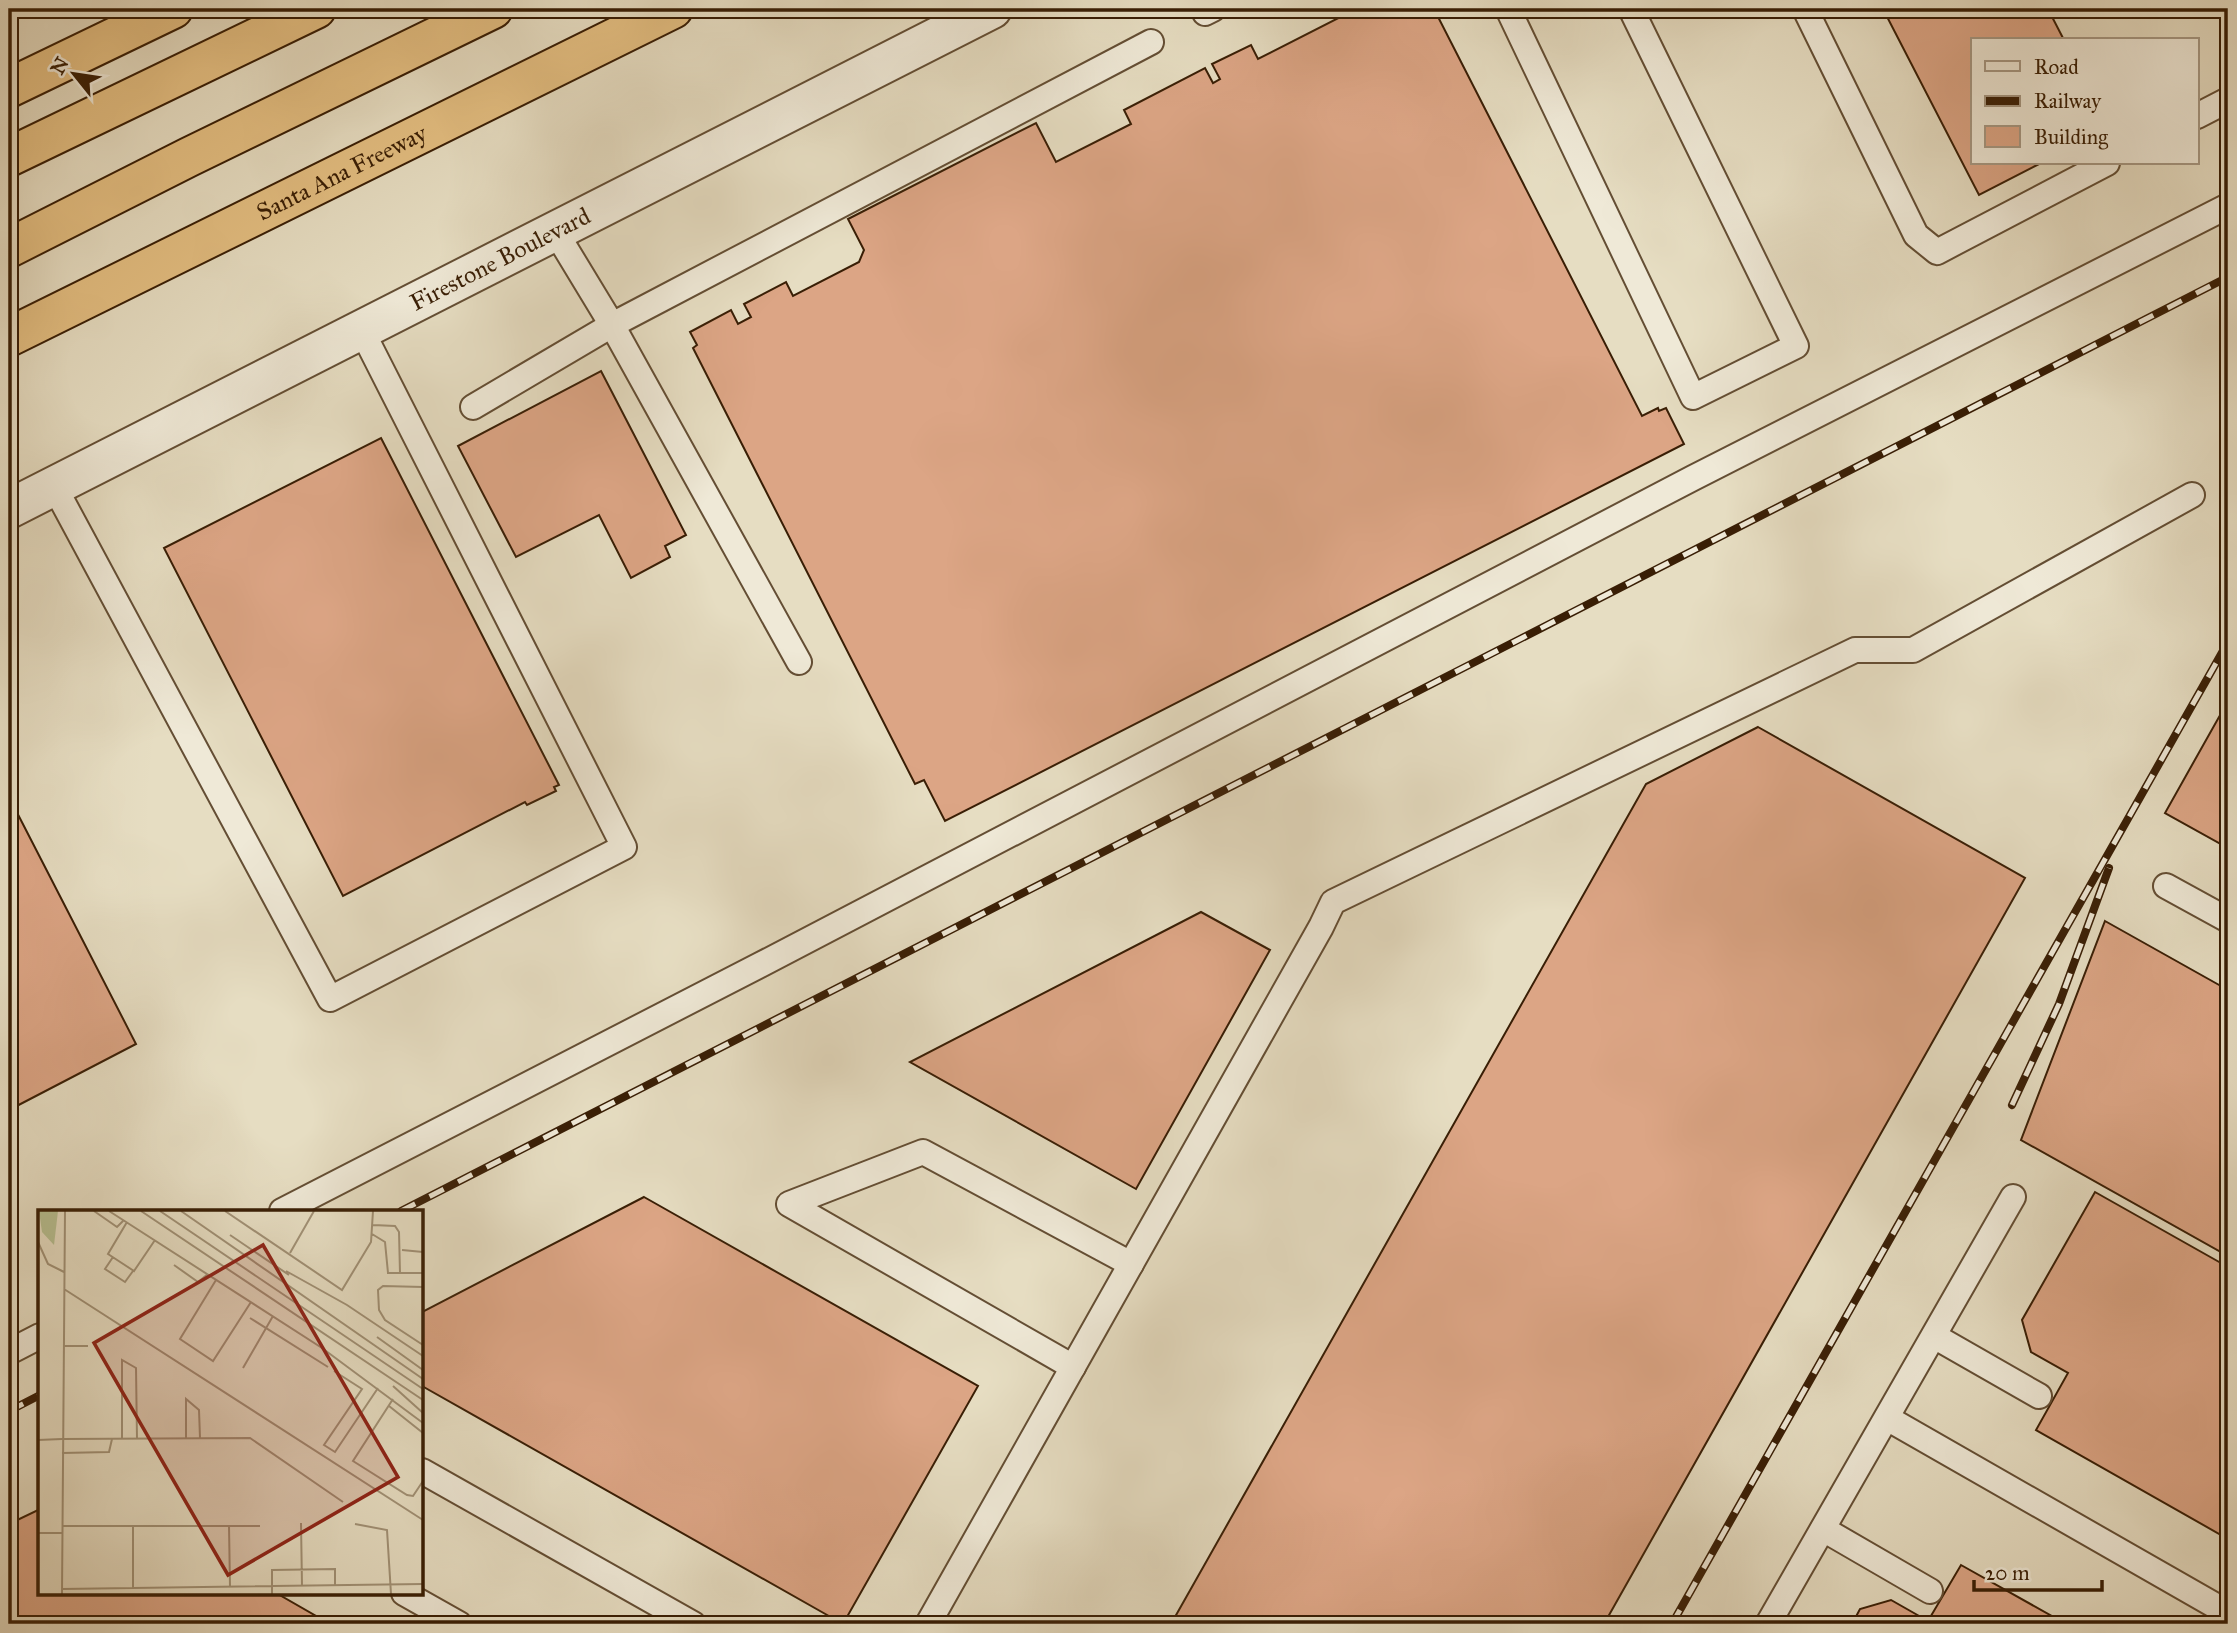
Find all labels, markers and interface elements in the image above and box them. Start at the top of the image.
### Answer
north arrow [38,38,108,108]
legend [1971,38,2198,164]
text: N [46,53,74,78]
text: Road [2034,54,2079,80]
text: Railway [2034,88,2102,114]
street label: Santa Ana Freeway [252,118,432,227]
text: Building [2034,124,2108,150]
street label: Firestone Boulevard [405,201,595,318]
inset map [38,1210,424,1594]
scale bar [1974,1549,2102,1593]
text: 20 m [1985,1560,2030,1586]

